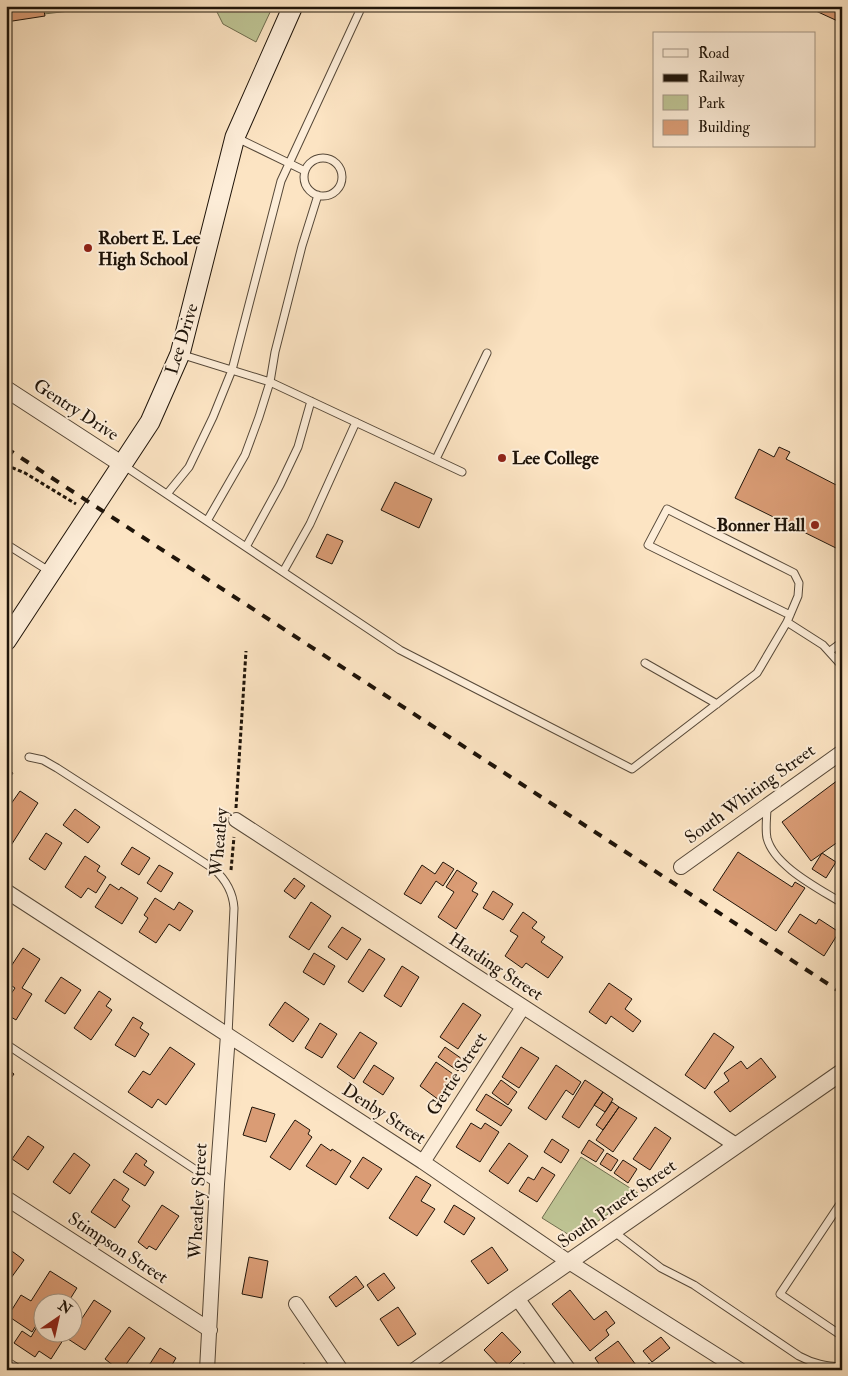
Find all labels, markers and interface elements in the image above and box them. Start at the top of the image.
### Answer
legend [653,32,816,148]
text: Road [698,44,730,63]
text: Railway [698,68,745,87]
text: Park [698,94,725,113]
text: Building [698,118,750,137]
place label: Robert E. Lee High School [98,227,201,271]
marker: Robert E. Lee High School [82,242,94,254]
street label: Lee Drive [160,300,204,377]
street label: Gentry Drive [29,374,123,446]
place label: Lee College [512,447,599,470]
marker: Lee College [496,452,508,464]
place label: Bonner Hall [717,514,805,537]
marker: Bonner Hall [809,519,821,531]
street label: South Whiting Street [680,739,820,849]
street label: Wheatley [204,806,234,878]
street label: Harding Street [445,928,548,1006]
street label: Gertie Street [422,1028,492,1120]
street label: Denby Street [338,1078,430,1150]
street label: Wheatley Street [183,1142,213,1260]
street label: South Pruett Street [553,1154,681,1254]
street label: Stimpson Street [64,1207,173,1289]
north arrow [32,1294,82,1344]
text: N [54,1297,75,1318]

